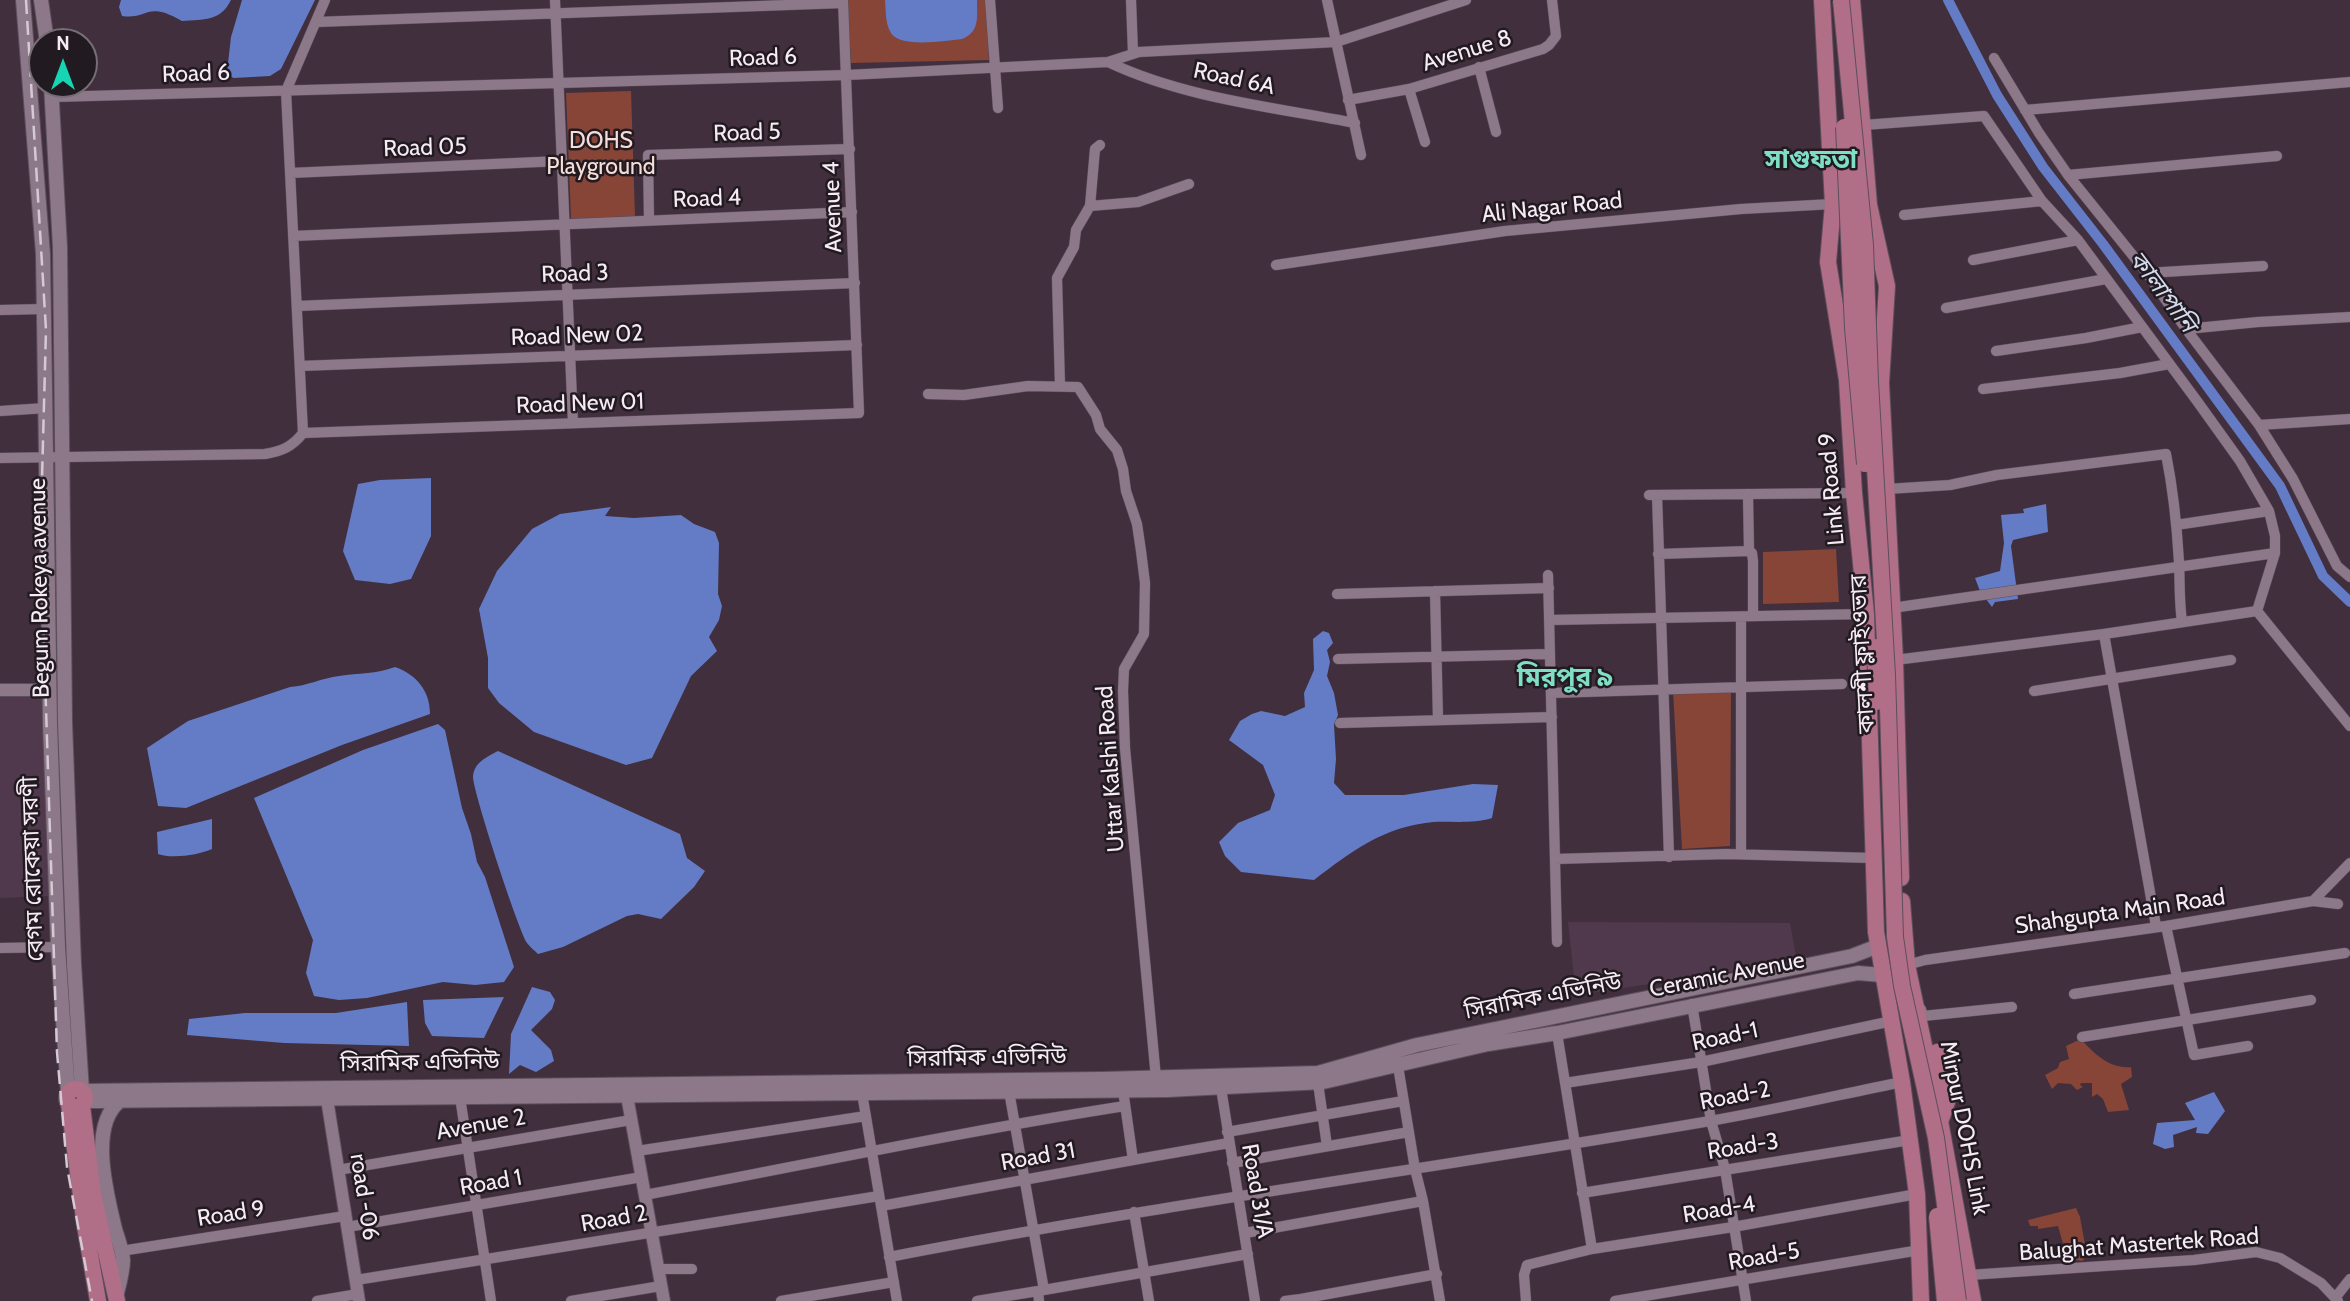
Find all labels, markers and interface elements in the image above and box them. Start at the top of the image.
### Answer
street label: Avenue 8 [1419,24,1515,78]
north arrow [28,28,98,98]
text: N [56,32,70,55]
street label: Road 6 [728,43,798,73]
street label: Road 6A [1191,57,1277,101]
street label: Road 6 [161,59,231,89]
street label: Road 5 [713,118,781,148]
park label: DOHS Playground [546,127,656,181]
street label: Road 05 [383,133,467,163]
district label: সাগুফতা [1765,144,1857,176]
street label: Avenue 4 [818,161,848,253]
street label: Road 4 [672,184,742,214]
street label: Ali Nagar Road [1480,187,1624,229]
water label: কালাপানি [2122,246,2202,338]
street label: Road 3 [541,259,609,289]
street label: Road New 02 [510,320,644,352]
street label: Road New 01 [516,388,644,420]
street label: Link Road 9 [1813,432,1851,546]
street label: Begum Rokeya avenue [24,478,56,698]
street label: কালশী ফ্লাইওভার [1845,574,1881,734]
district label: মিরপুর ৯ [1517,662,1613,694]
street label: Uttar Kalshi Road [1091,685,1131,853]
street label: বেগম রোকেয়া সরণী [16,776,50,962]
street label: Shahgupta Main Road [2013,884,2227,940]
street label: Ceramic Avenue [1647,946,1807,1004]
street label: সিরামিক এভিনিউ [1462,968,1624,1026]
street label: Road-1 [1689,1017,1761,1057]
street label: Mirpur DOHS Link [1934,1039,1994,1217]
street label: সিরামিক এভিনিউ [907,1043,1067,1073]
street label: সিরামিক এভিনিউ [340,1048,500,1078]
street label: Road-2 [1697,1076,1773,1116]
street label: Avenue 2 [434,1104,528,1146]
street label: Road-3 [1705,1128,1781,1166]
street label: Road 31 [999,1137,1077,1177]
street label: Road 31/A [1235,1142,1279,1240]
street label: road -06 [344,1152,384,1242]
street label: Road 1 [458,1164,524,1202]
street label: Road-4 [1681,1191,1757,1229]
street label: Road 9 [195,1195,267,1233]
street label: Road 2 [579,1200,649,1238]
street label: Balughat Mastertek Road [2018,1223,2260,1267]
street label: Road-5 [1726,1237,1802,1277]

